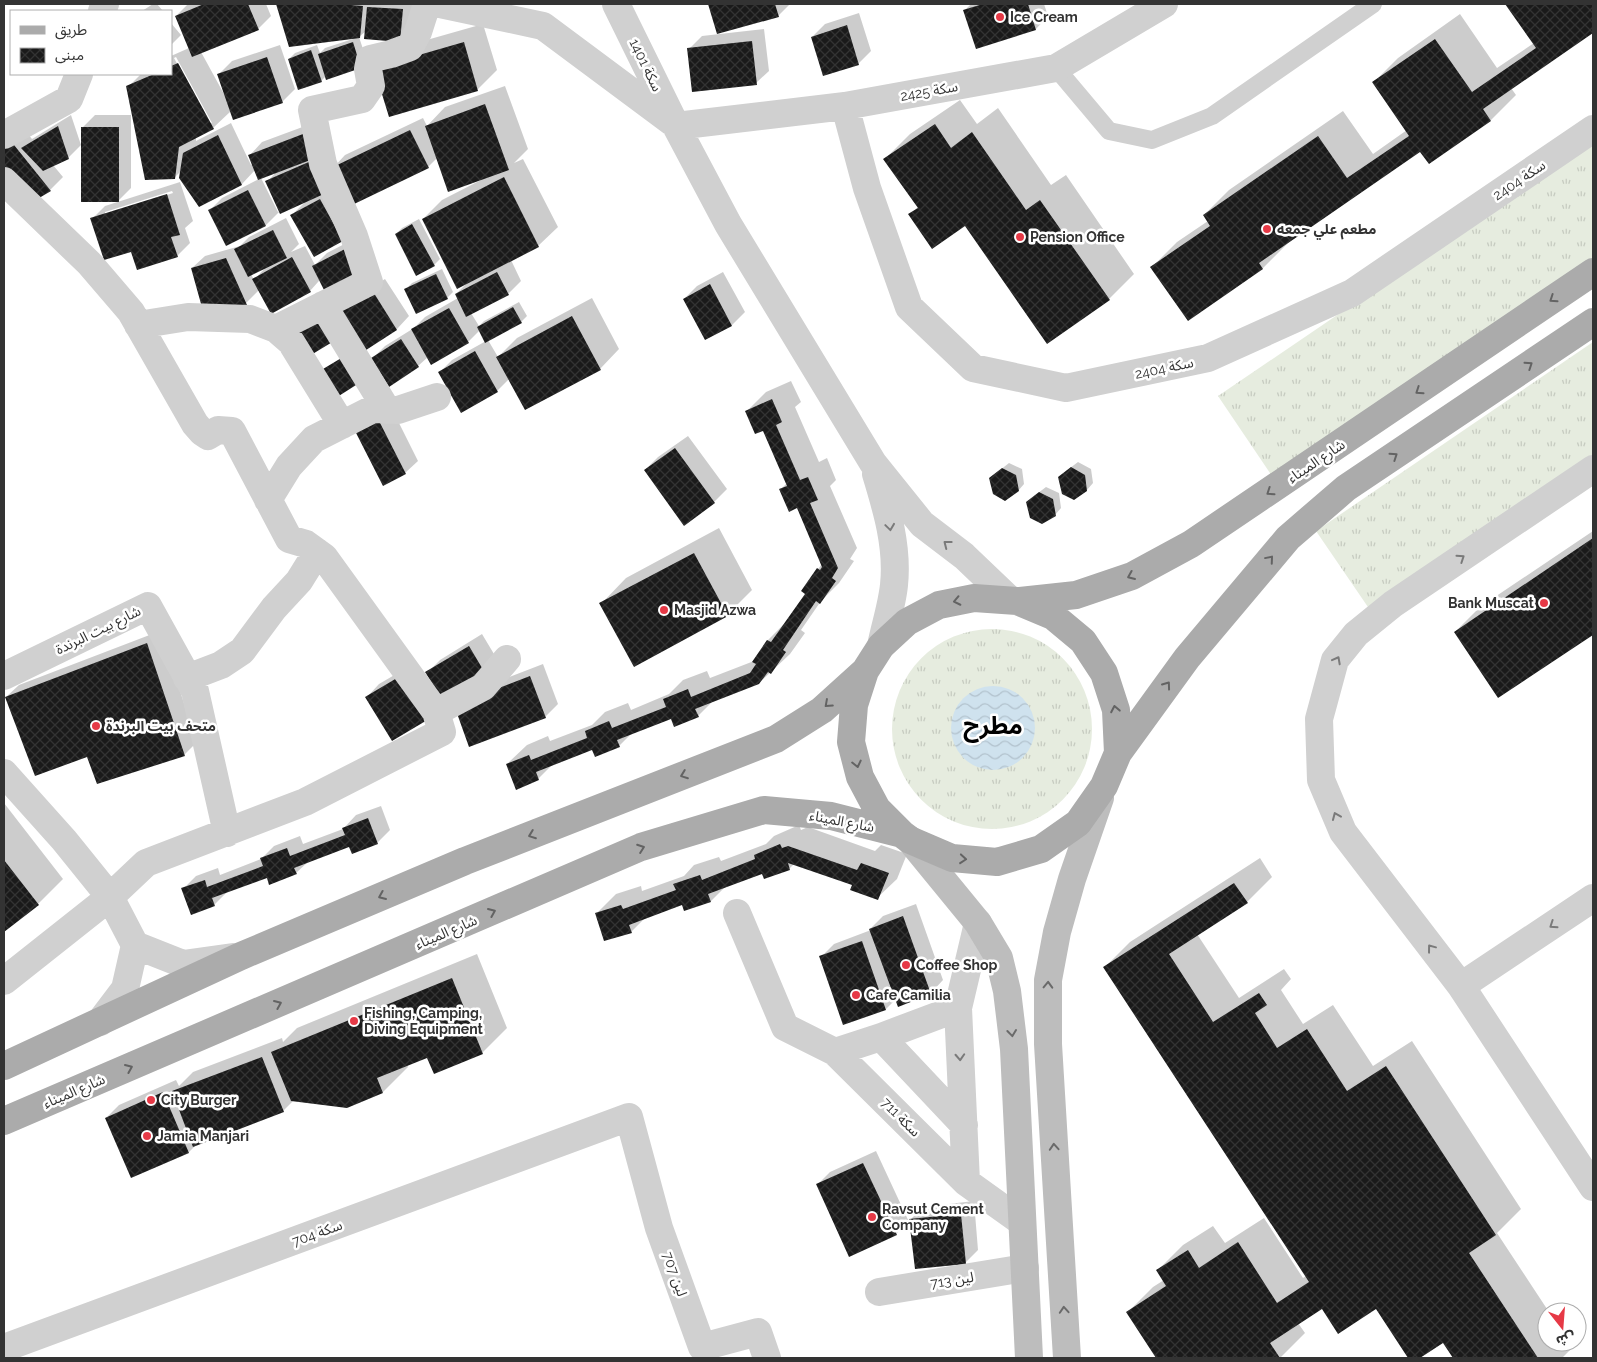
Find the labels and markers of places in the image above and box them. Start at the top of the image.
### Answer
place label: Ice Cream [1010,9,1078,25]
marker: Ice Cream [994,11,1006,23]
place label: مطعم علي جمعه [1277,221,1376,240]
marker: مطعم علي جمعه [1261,223,1273,235]
place label: Pension Office [1030,229,1125,245]
marker: Pension Office [1014,231,1026,243]
place label: Bank Muscat [1448,595,1535,611]
marker: Bank Muscat [1538,597,1550,609]
place label: Masjid Azwa [674,602,756,618]
marker: Masjid Azwa [658,604,670,616]
place label: متحف بيت البرندة [106,718,216,735]
marker: متحف بيت البرندة [90,720,102,732]
place label: Coffee Shop [916,957,998,973]
marker: Coffee Shop [900,959,912,971]
place label: Cafe Camilia [866,987,951,1003]
marker: Cafe Camilia [850,989,862,1001]
place label: Fishing, Camping, Diving Equipment [364,1005,484,1037]
marker: Fishing, Camping, Diving Equipment [348,1015,360,1027]
place label: City Burger [161,1092,237,1108]
marker: City Burger [145,1094,157,1106]
place label: Jamia Manjari [157,1128,249,1144]
marker: Jamia Manjari [141,1130,153,1142]
place label: Ravsut Cement Company [882,1201,985,1233]
marker: Ravsut Cement Company [866,1211,878,1223]

